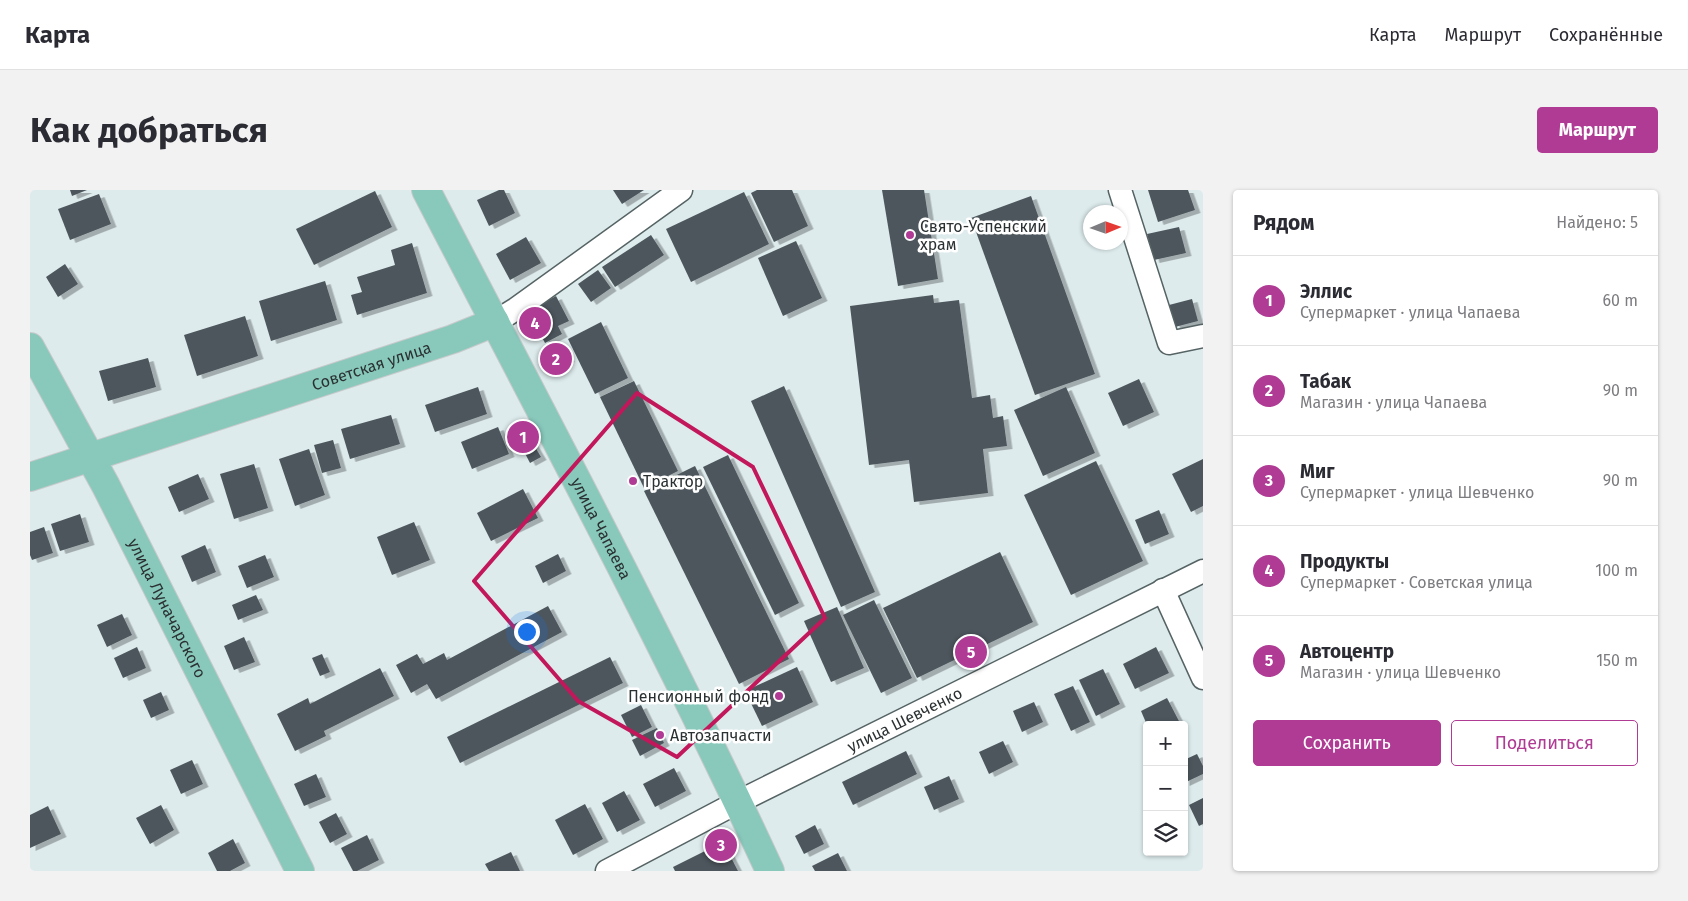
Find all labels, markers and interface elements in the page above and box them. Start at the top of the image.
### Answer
text: Карта [25,21,90,49]
text: Карта [1369,24,1417,46]
text: Маршрут [1445,24,1521,46]
text: Сохранённые [1549,24,1663,46]
button: Маршрут [1537,107,1658,153]
text: Как добраться [30,109,268,151]
north arrow [1083,205,1128,250]
text: Рядом [1253,210,1314,236]
text: Найдено: 5 [1556,213,1638,232]
place label: Свято-Успенский храм [920,217,1047,254]
marker: Свято-Успенский храм [904,229,916,241]
text: Эллис [1300,280,1352,303]
text: 1 [1265,291,1273,310]
text: 60 m [1603,291,1638,310]
text: Супермаркет · улица Чапаева [1300,303,1520,322]
pin: 4 [519,304,551,342]
street label: Советская улица [309,337,433,394]
pin: 2 [540,340,572,378]
text: Табак [1300,370,1351,393]
text: 2 [1265,381,1273,400]
text: 90 m [1603,381,1638,400]
text: Магазин · улица Чапаева [1300,393,1487,412]
pin: 1 [507,418,539,456]
text: Миг [1300,460,1334,483]
text: 3 [1265,471,1273,490]
text: 90 m [1603,471,1638,490]
place label: Трактор [643,472,703,491]
street label: улица Чапаева [567,474,635,582]
marker: Трактор [627,475,639,487]
text: Супермаркет · улица Шевченко [1300,483,1534,502]
street label: улица Луначарского [124,535,211,681]
text: Продукты [1300,550,1389,573]
text: 4 [1264,561,1274,580]
text: 100 m [1595,561,1638,580]
text: Супермаркет · Советская улица [1300,573,1533,592]
your location [514,619,540,645]
pin: 5 [955,633,987,671]
text: Автоцентр [1300,640,1394,663]
text: 5 [1265,651,1273,670]
text: 150 m [1596,651,1638,670]
text: Магазин · улица Шевченко [1300,663,1501,682]
street label: улица Шевченко [844,683,965,756]
place label: Пенсионный фонд [628,687,769,706]
marker: Пенсионный фонд [773,690,785,702]
button: Сохранить [1253,720,1441,766]
button: Поделиться [1451,720,1638,766]
map controls [1143,721,1188,856]
button: + [1143,721,1188,766]
place label: Автозапчасти [670,726,772,745]
marker: Автозапчасти [654,729,666,741]
button: − [1143,766,1188,811]
button: layers [1143,811,1188,856]
pin: 3 [705,826,737,864]

